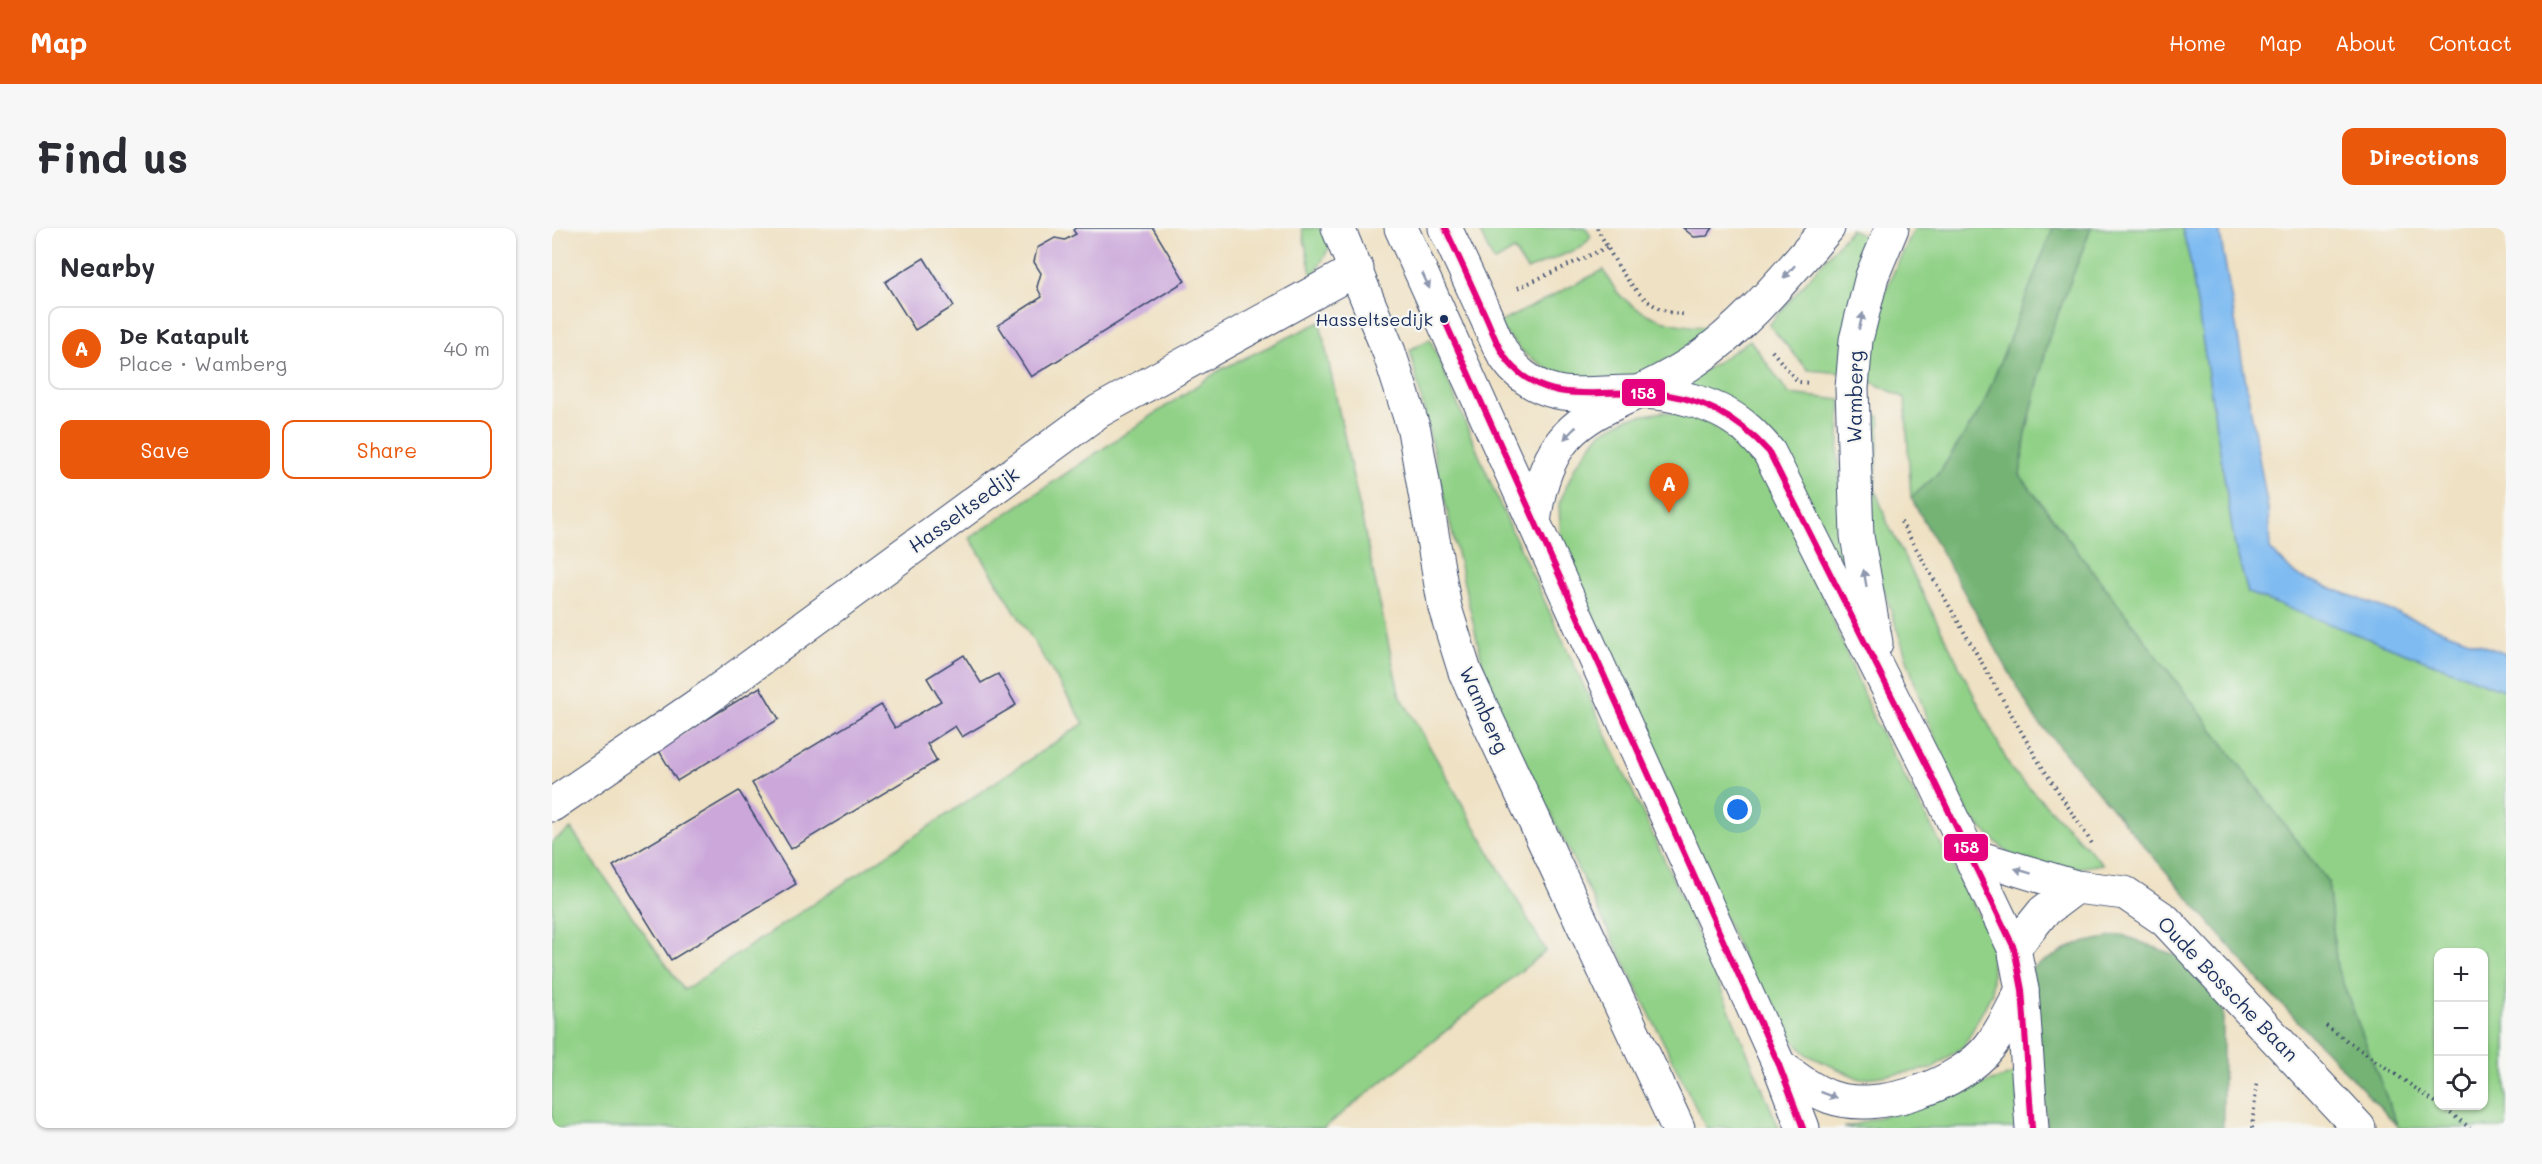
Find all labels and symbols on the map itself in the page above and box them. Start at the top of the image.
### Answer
one-way arrow [1782,264,1796,279]
one-way arrow [1422,272,1431,289]
place label: Hasseltsedijk [1315,307,1433,331]
one-way arrow [1856,312,1866,331]
marker: Hasseltsedijk [1438,313,1450,325]
street label: Wamberg [1840,350,1868,444]
line badge: 158 [1621,378,1666,407]
text: 158 [1630,382,1656,403]
one-way arrow [1564,425,1578,439]
street label: Hasseltsedijk [903,460,1024,558]
pin: A [1650,464,1688,513]
one-way arrow [1860,568,1869,587]
street label: Wamberg [1454,662,1516,757]
your location [1723,795,1752,824]
line badge: 158 [1943,833,1989,862]
text: 158 [1953,836,1979,857]
one-way arrow [2014,866,2032,875]
street label: Oude Bossche Baan [2153,910,2305,1066]
one-way arrow [1820,1090,1838,1100]

